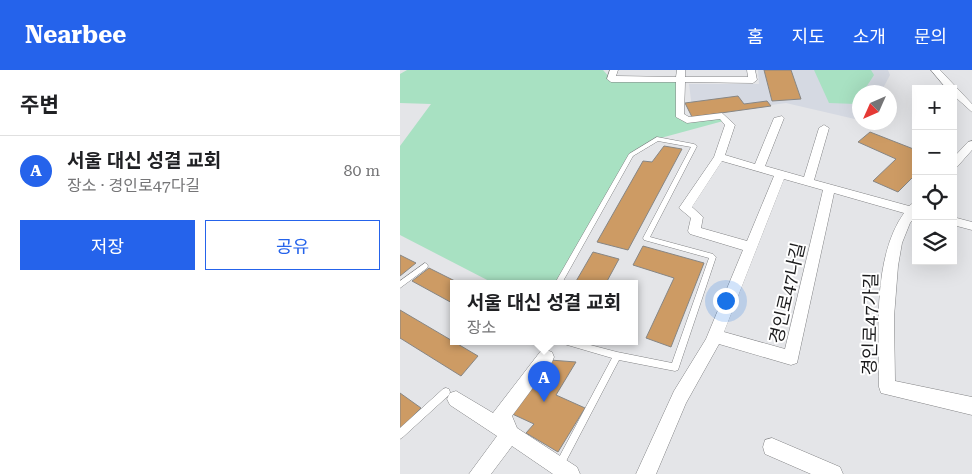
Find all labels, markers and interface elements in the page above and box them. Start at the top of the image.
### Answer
text: Nearbee [25,21,126,49]
text: 홈 [747,26,764,47]
text: 지도 [792,26,825,47]
text: 소개 [853,26,886,47]
text: 문의 [914,26,947,47]
north arrow [852,85,897,130]
map controls [912,85,957,265]
button: + [912,85,957,130]
text: 주변 [20,93,59,117]
button: − [912,130,957,175]
text: 서울 대신 성결 교회 [67,149,221,172]
text: A [30,161,42,180]
text: 80 m [343,161,380,180]
button: locate [912,175,957,220]
text: 장소 · 경인로47다길 [67,176,200,195]
button: 저장 [20,220,195,270]
button: 공유 [205,220,380,270]
button: layers [912,220,957,265]
street label: 경인로47나길 [765,240,809,346]
street label: 경인로47가길 [859,272,881,376]
popup [450,280,638,345]
your location [713,288,739,314]
text: 서울 대신 성결 교회 [467,291,621,314]
text: 장소 [467,318,496,337]
pin: A [528,361,560,402]

